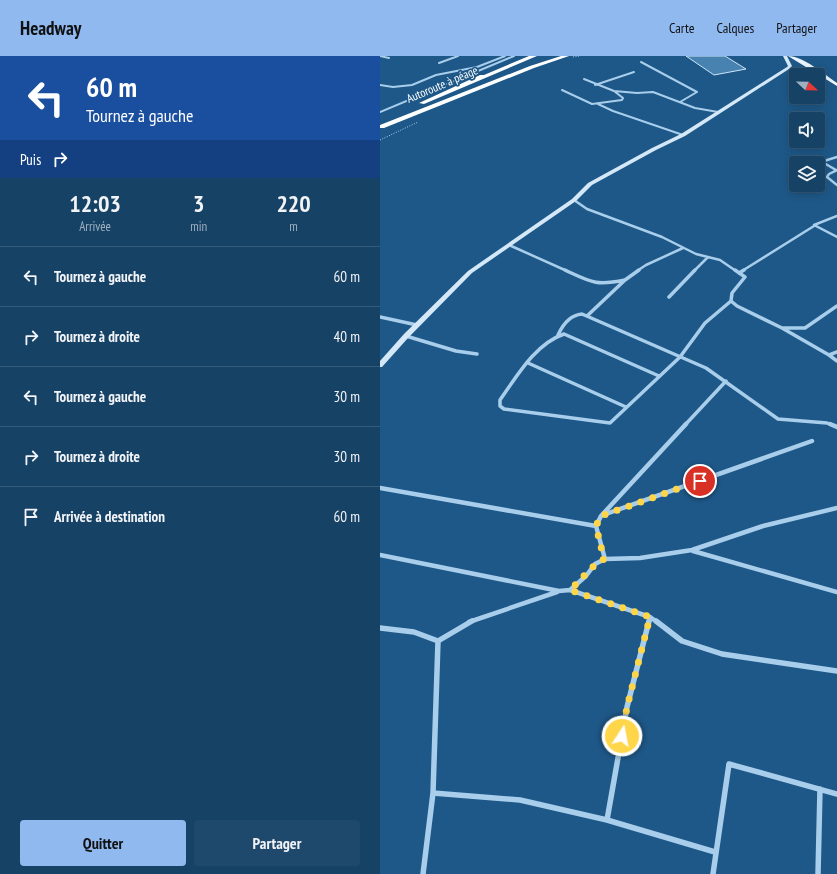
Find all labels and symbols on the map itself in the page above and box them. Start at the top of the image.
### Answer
street label: Autoroute à péage [404,62,480,106]
north arrow [789,68,825,104]
pin [683,464,717,498]
position arrow [601,715,643,757]

